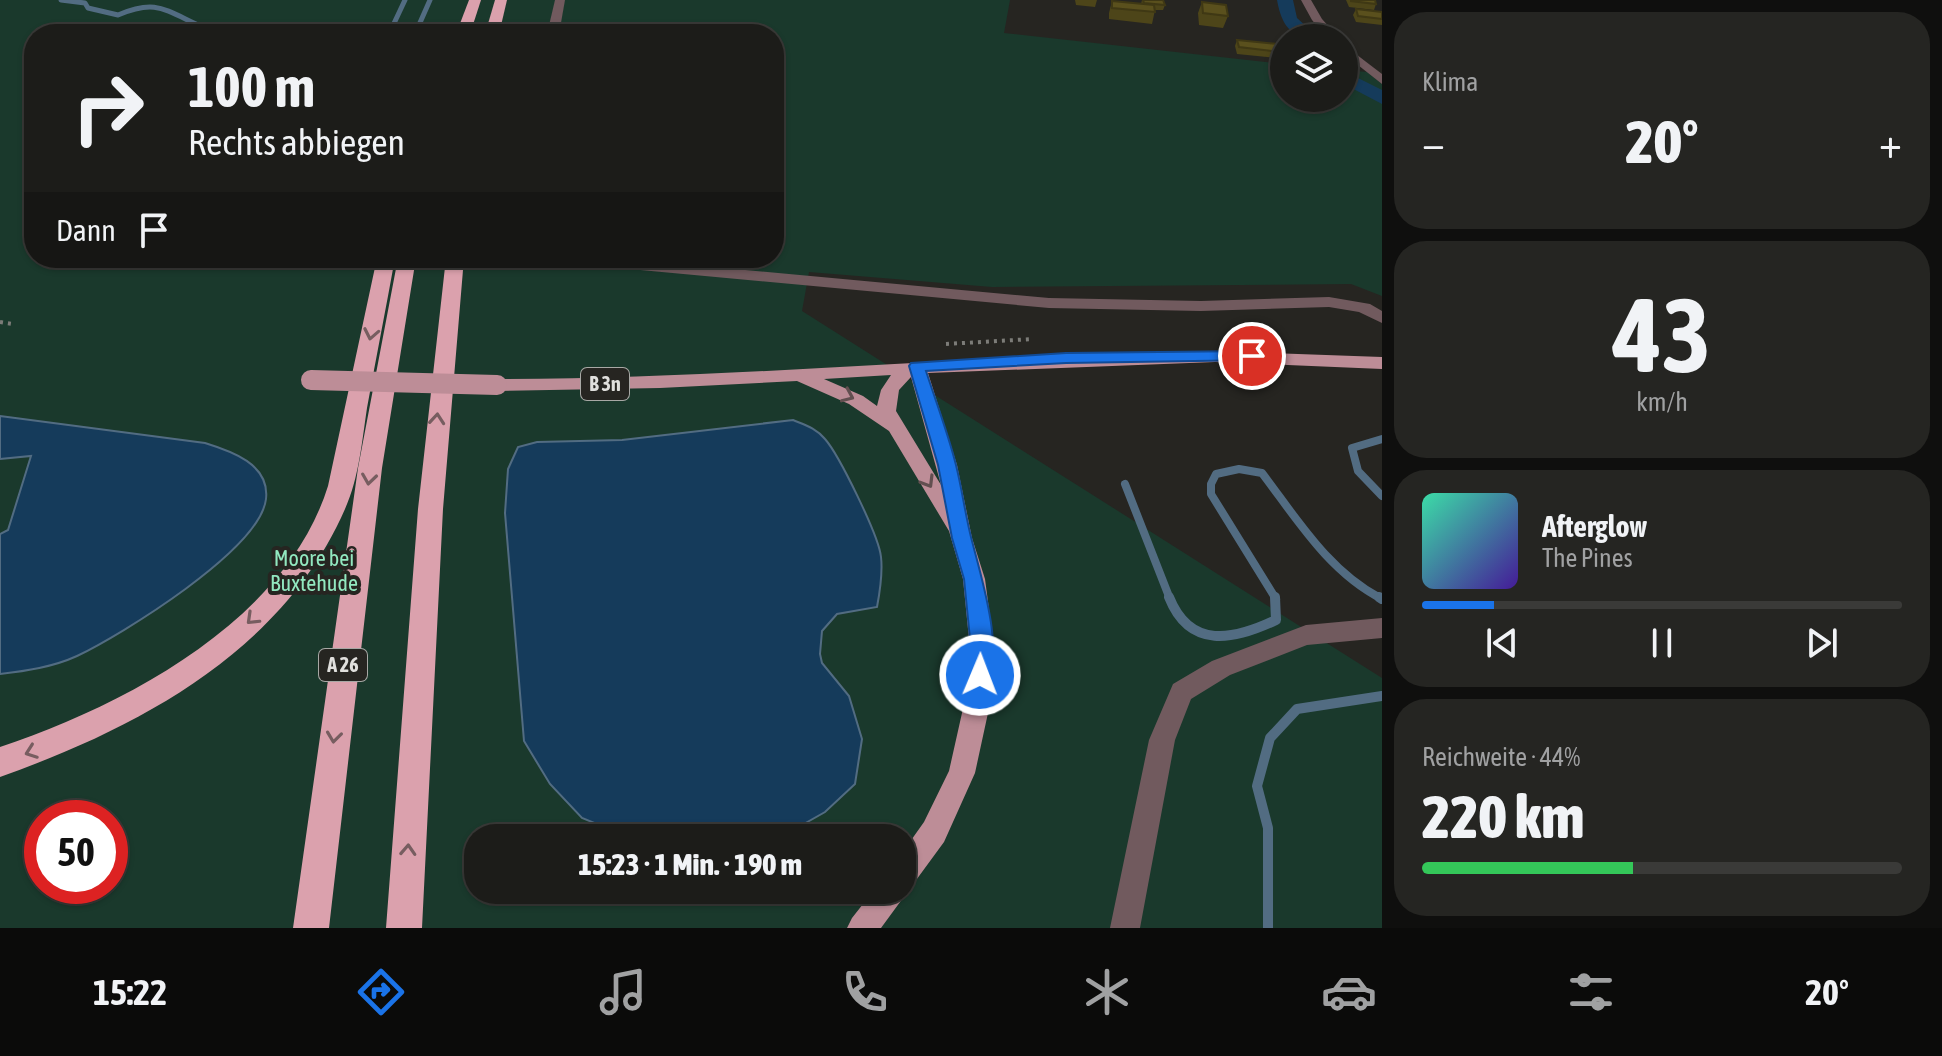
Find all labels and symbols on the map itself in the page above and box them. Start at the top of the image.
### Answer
pin [1218,322,1286,390]
one-way arrow [363,328,380,341]
road number: B 3n [581,368,629,400]
one-way arrow [839,386,854,402]
one-way arrow [428,412,445,425]
one-way arrow [361,472,378,486]
one-way arrow [918,473,934,488]
park label: Moore bei Buxtehude [270,545,358,596]
one-way arrow [247,610,261,625]
position arrow [938,633,1022,717]
road number: A 26 [319,649,367,681]
one-way arrow [326,730,343,744]
one-way arrow [25,742,39,759]
speed limit sign: 50 [24,800,128,904]
one-way arrow [400,843,417,856]

